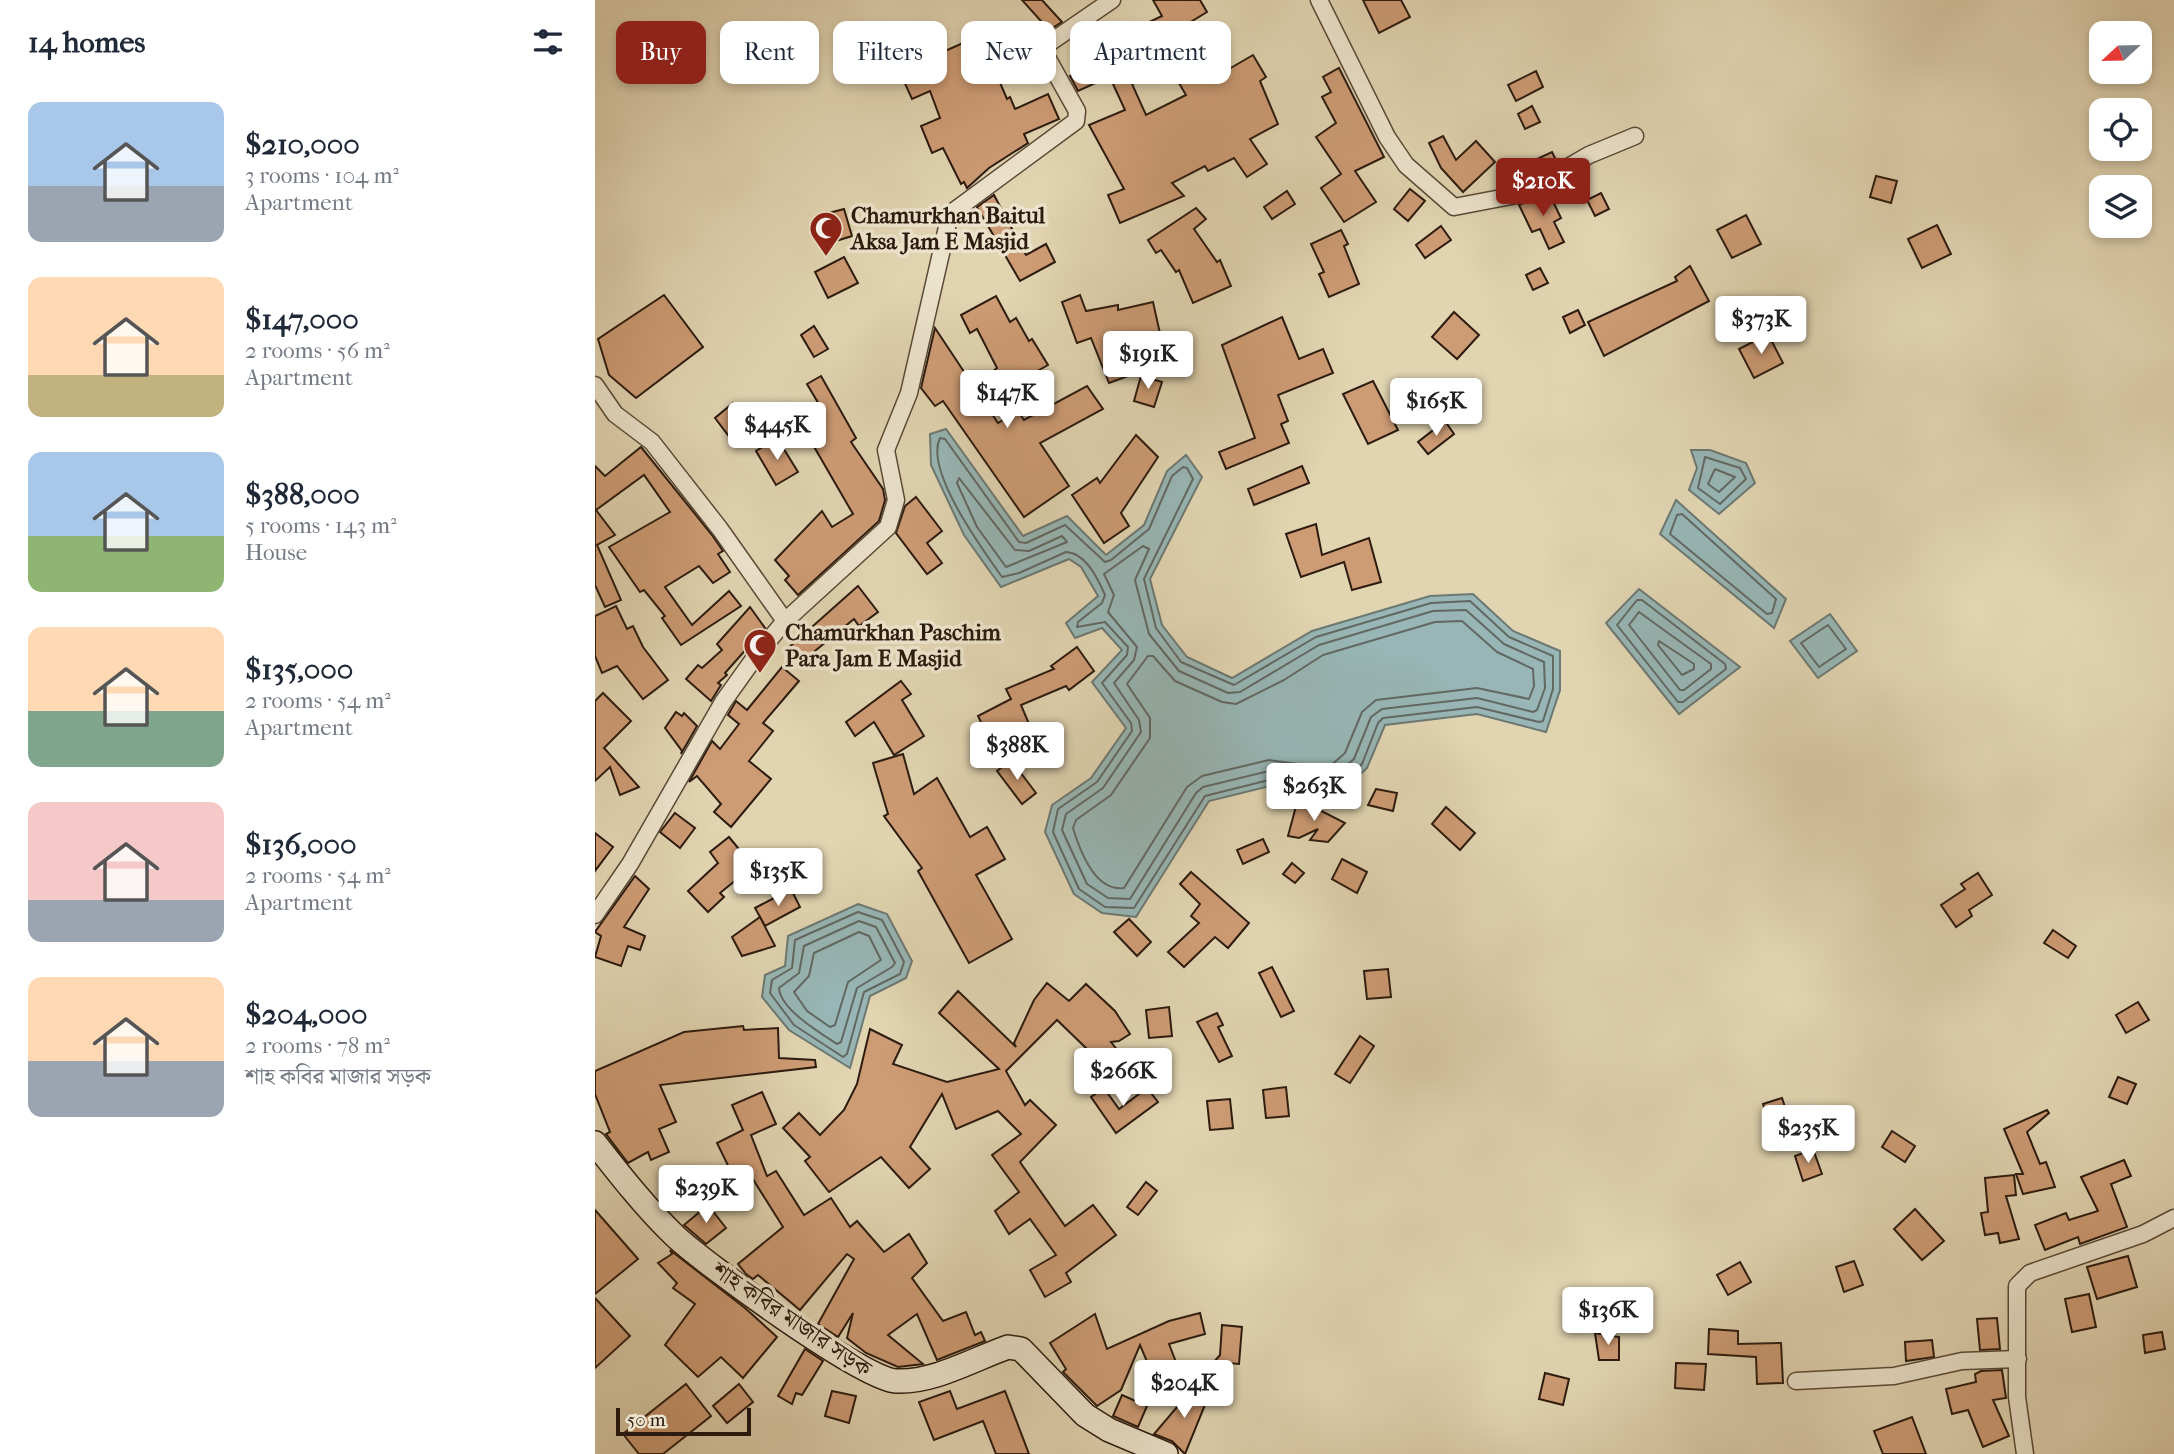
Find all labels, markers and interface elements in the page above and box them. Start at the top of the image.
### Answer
chip: Buy [616,21,706,84]
chip: Rent [720,21,819,84]
chip: Filters [833,21,947,84]
chip: New [961,21,1056,84]
chip: Apartment [1070,21,1231,84]
north arrow [2089,21,2153,84]
map controls [2089,21,2152,238]
icon: filters [529,23,567,61]
text: 14 homes [28,25,145,60]
button: locate [2089,98,2152,161]
text: $210,000 [245,127,360,162]
icon: home [84,130,168,214]
pin: $210K [1494,158,1592,218]
text: 3 rooms · 104 m² [245,162,399,189]
text: $210K [1512,167,1574,194]
button: layers [2089,175,2152,238]
text: Apartment [245,189,353,216]
place label: Chamurkhan Baitul Aksa Jam E Masjid [849,202,1046,255]
mosque icon: Chamurkhan Baitul Aksa Jam E Masjid [807,209,845,258]
pin: $373K [1712,296,1810,356]
text: $147,000 [245,302,359,337]
icon: home [84,305,168,389]
text: $373K [1731,305,1791,332]
pin: $191K [1099,332,1197,391]
text: 2 rooms · 56 m² [245,337,390,364]
text: $191K [1119,340,1177,367]
text: Apartment [245,364,353,391]
pin: $147K [958,370,1056,430]
pin: $165K [1387,378,1485,438]
text: $147K [976,379,1038,406]
text: $165K [1406,387,1466,414]
pin: $445K [728,402,826,462]
text: $445K [744,411,810,438]
text: $388,000 [245,477,360,512]
icon: home [84,480,168,564]
text: 5 rooms · 143 m² [245,512,397,539]
text: House [245,539,307,566]
place label: Chamurkhan Paschim Para Jam E Masjid [785,619,1002,672]
mosque icon: Chamurkhan Paschim Para Jam E Masjid [741,626,779,675]
text: $135,000 [245,652,353,687]
icon: home [84,655,168,739]
text: 2 rooms · 54 m² [245,687,391,714]
text: Apartment [245,714,353,741]
pin: $388K [968,722,1066,782]
text: $388K [986,731,1048,758]
pin: $263K [1265,764,1363,823]
text: $263K [1282,772,1346,799]
text: $136,000 [245,827,357,862]
icon: home [84,830,168,914]
pin: $135K [729,848,827,908]
text: $135K [750,857,806,884]
text: 2 rooms · 54 m² [245,862,391,889]
text: Apartment [245,889,353,916]
text: $204,000 [245,997,368,1032]
icon: home [84,1005,168,1089]
text: 2 rooms · 78 m² [245,1032,390,1059]
pin: $266K [1074,1048,1172,1108]
text: $266K [1090,1057,1156,1084]
text: শাহ কবির মাজার সড়ক [245,1063,431,1090]
pin: $235K [1759,1106,1857,1165]
text: $235K [1778,1114,1838,1141]
pin: $239K [657,1166,755,1225]
text: $239K [675,1174,737,1201]
street label: শাহ কবির মাজার সড়ক [706,1256,877,1383]
pin: $136K [1559,1288,1657,1347]
text: $136K [1578,1296,1638,1323]
pin: $204K [1135,1360,1233,1420]
text: $204K [1150,1369,1218,1396]
scale bar [616,1405,751,1437]
text: 50 m [627,1409,666,1431]

